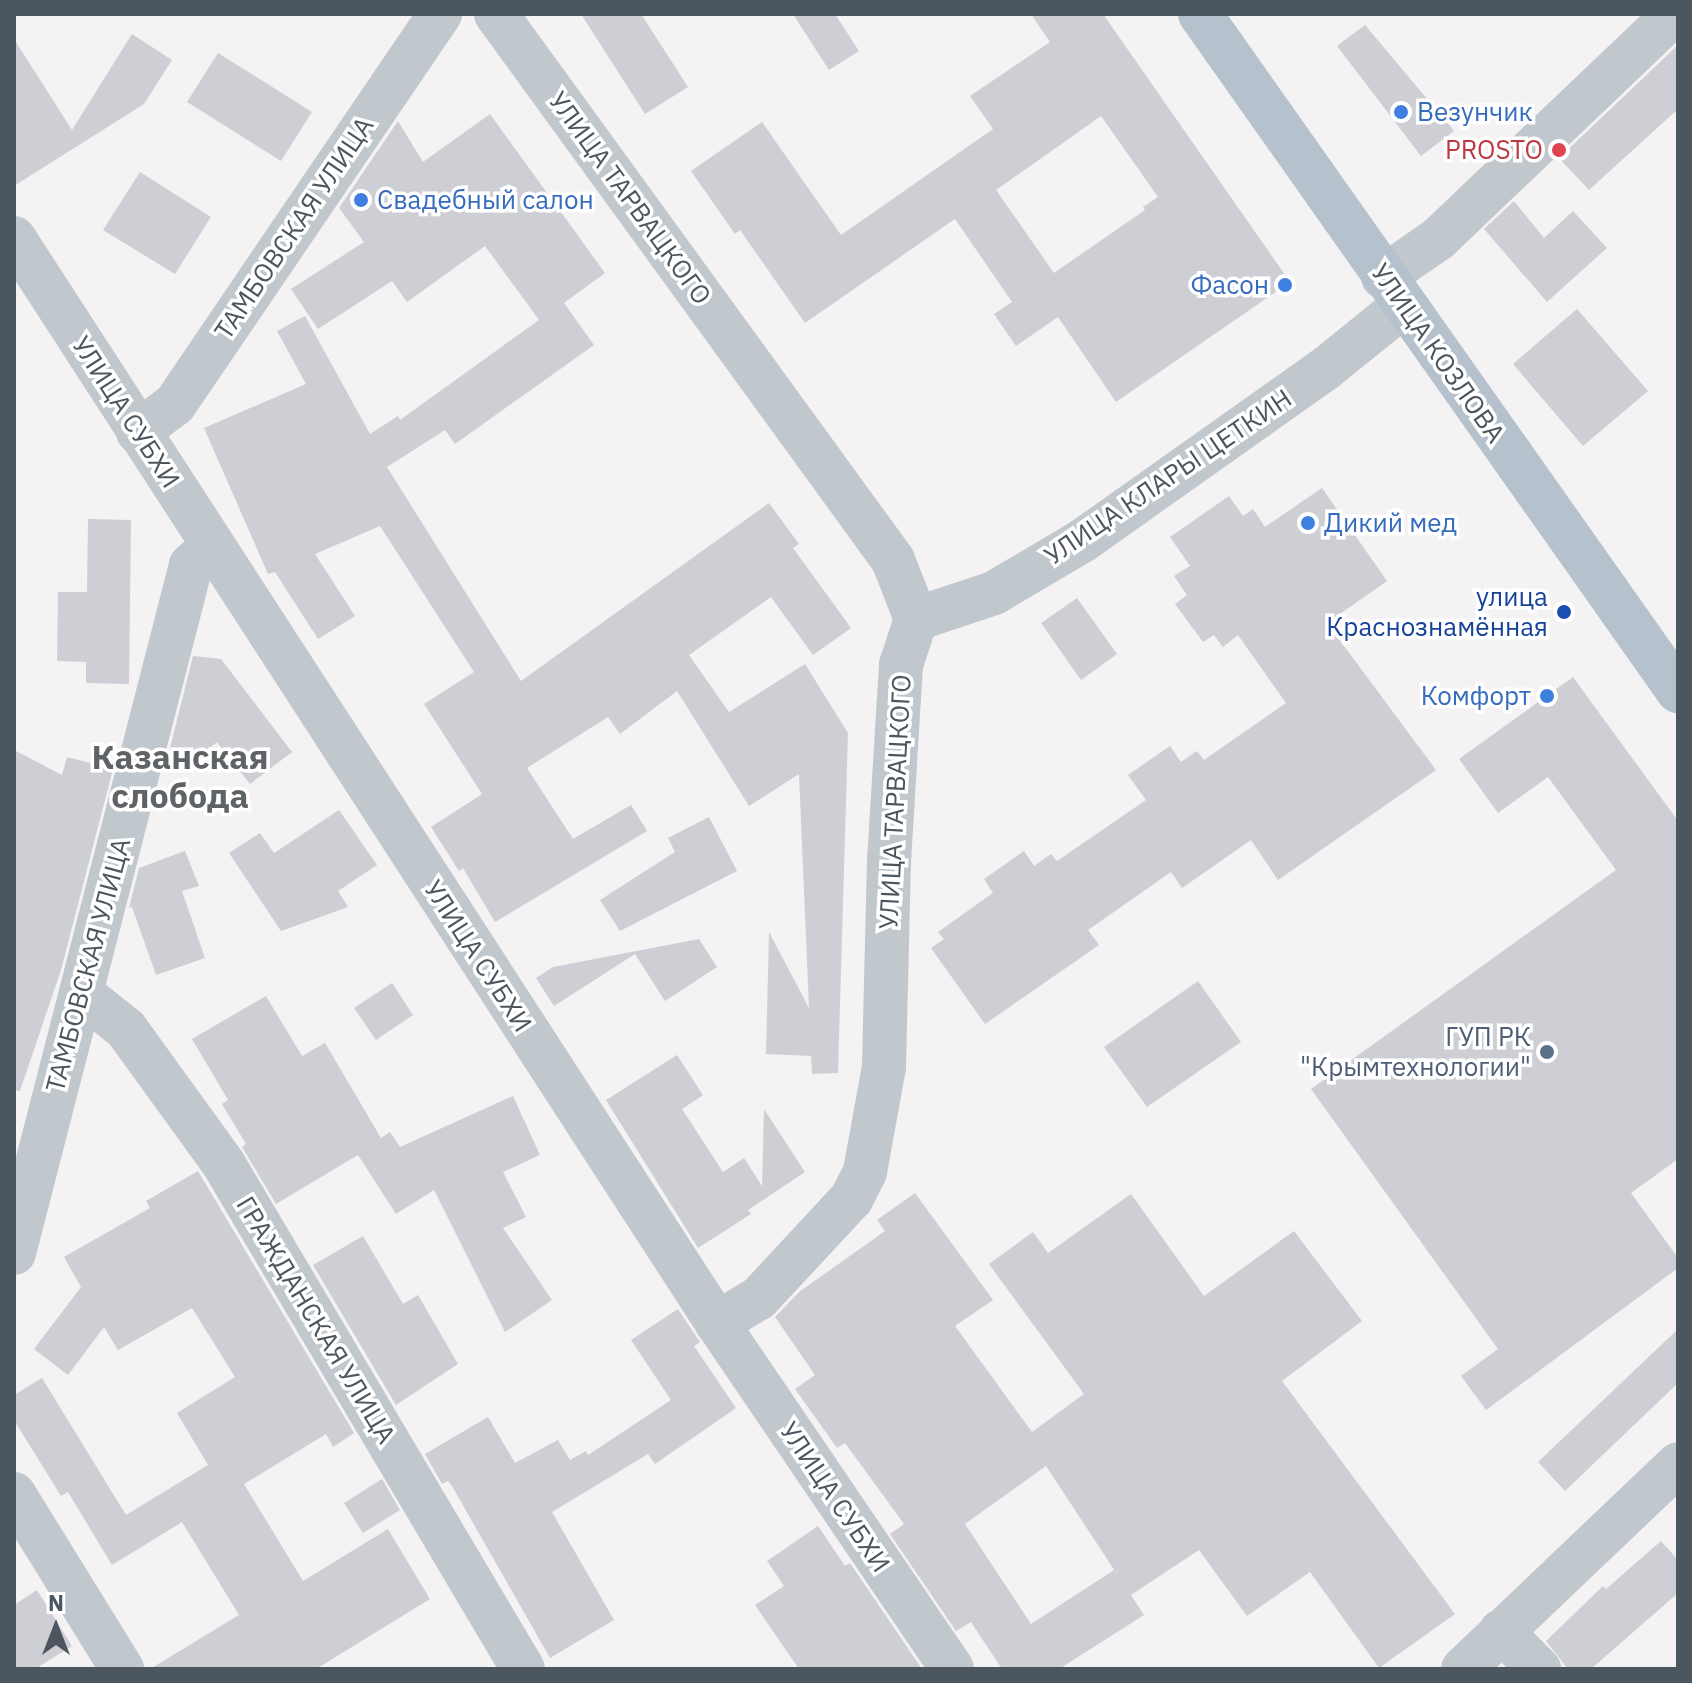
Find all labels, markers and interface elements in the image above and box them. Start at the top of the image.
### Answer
street label: УЛИЦА ТАРВАЦКОГО [542,85,718,311]
place label: Везунчик [1417,96,1533,128]
marker: Везунчик [1392,103,1410,121]
street label: ТАМБОВСКАЯ УЛИЦА [208,111,380,345]
place label: PROSTO [1445,134,1543,166]
marker: PROSTO [1550,141,1568,159]
place label: Свадебный салон [377,184,594,216]
marker: Свадебный салон [352,191,370,209]
street label: УЛИЦА КОЗЛОВА [1365,257,1511,449]
place label: Фасон [1190,269,1269,301]
marker: Фасон [1276,276,1294,294]
street label: УЛИЦА СУБХИ [65,330,187,494]
street label: УЛИЦА КЛАРЫ ЦЕТКИН [1039,383,1297,571]
place label: Дикий мед [1324,507,1457,539]
marker: Дикий мед [1299,514,1317,532]
place label: улица Краснознамённая [1326,581,1548,642]
marker: улица Краснознамённая [1555,603,1573,621]
street label: УЛИЦА ТАРВАЦКОГО [873,674,917,930]
place label: Комфорт [1421,680,1531,712]
marker: Комфорт [1538,687,1556,705]
district label: Казанская слобода [91,736,269,816]
street label: ТАМБОВСКАЯ УЛИЦА [39,835,137,1095]
street label: УЛИЦА СУБХИ [417,874,539,1038]
place label: ГУП РК "Крымтехнологии" [1300,1021,1531,1082]
marker: ГУП РК "Крымтехнологии" [1538,1043,1556,1061]
street label: ГРАЖДАНСКАЯ УЛИЦА [230,1191,402,1449]
street label: УЛИЦА СУБХИ [773,1416,897,1578]
north arrow [16,1587,96,1667]
text: N [48,1588,64,1617]

